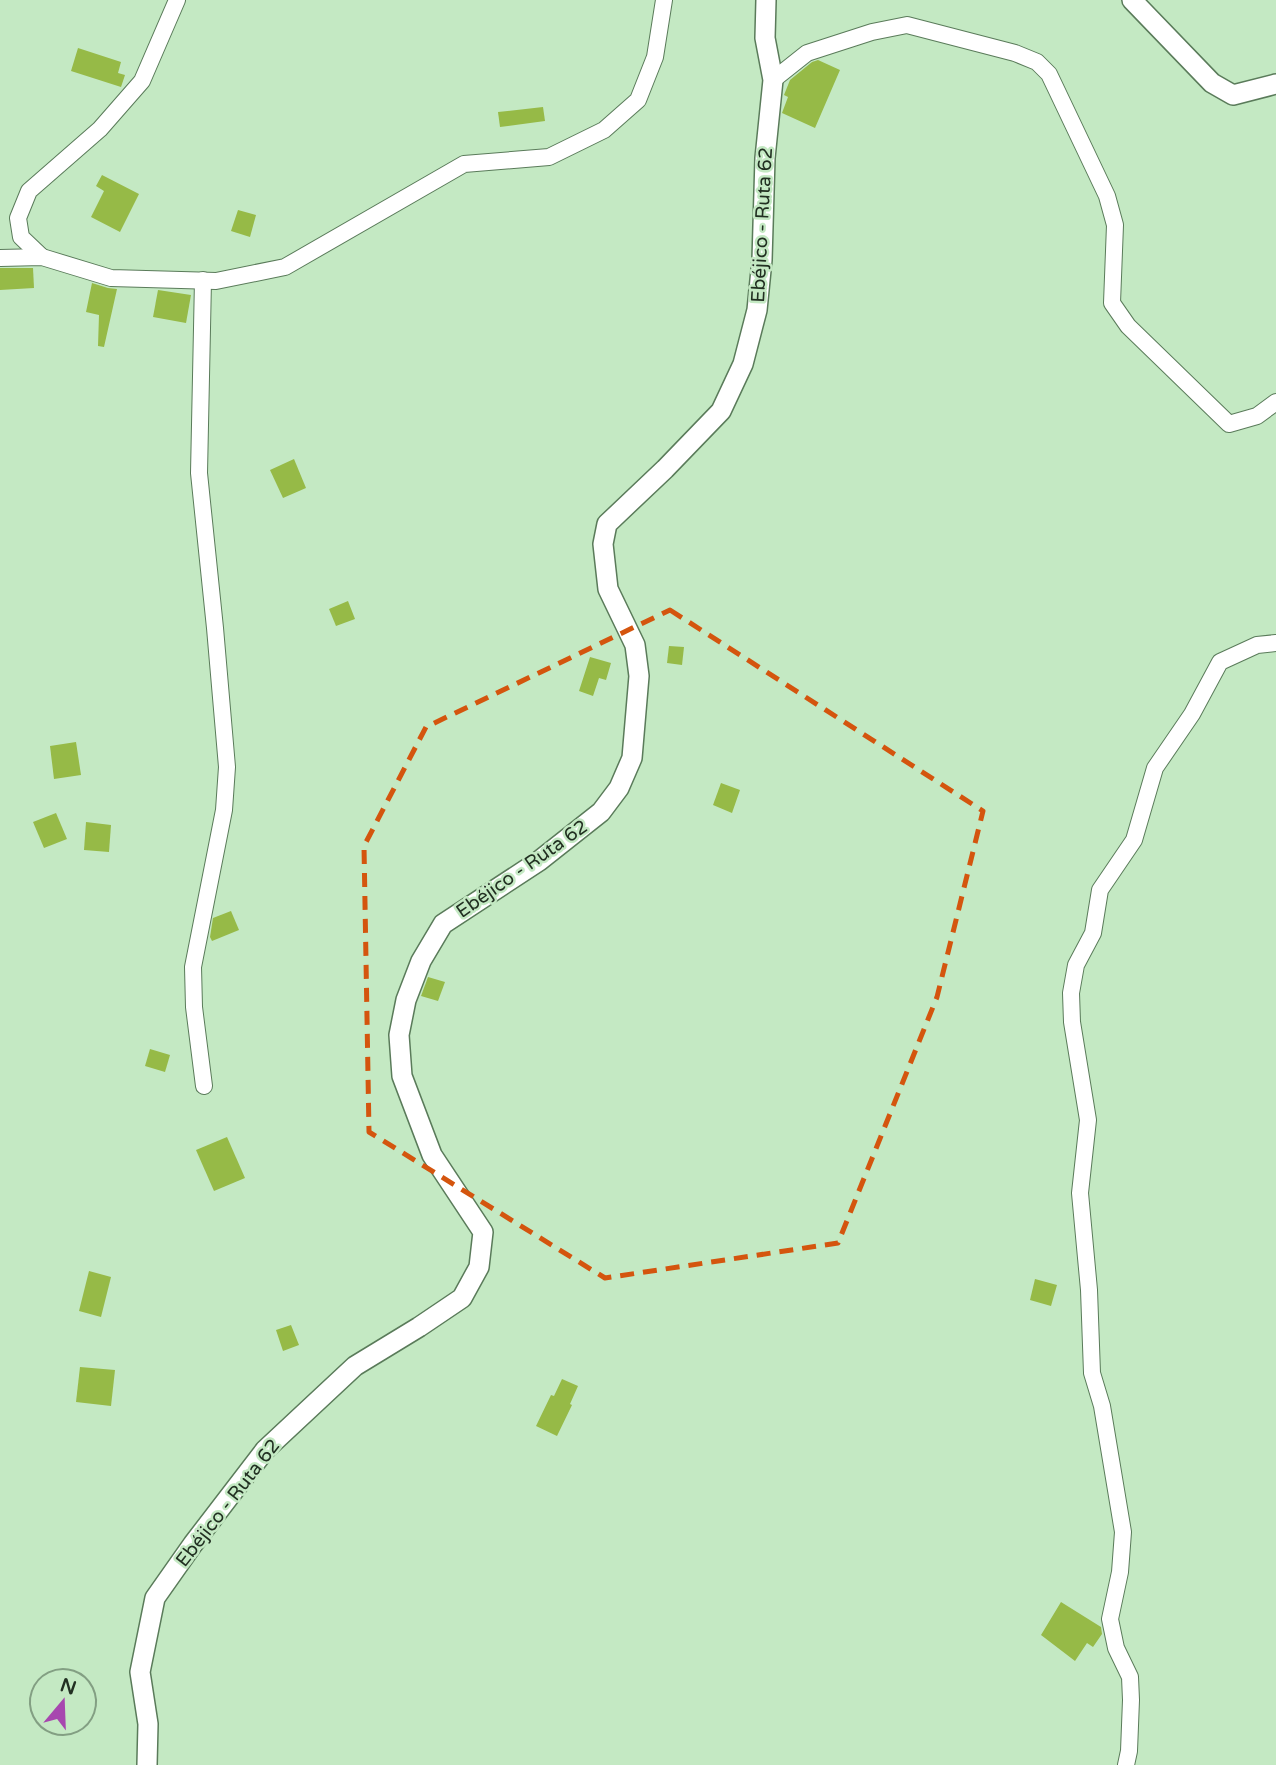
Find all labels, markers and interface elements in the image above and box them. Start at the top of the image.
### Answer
street label: Ebéjico - Ruta 62 [747,147,777,303]
street label: Ebéjico - Ruta 62 [452,815,592,923]
street label: Ebéjico - Ruta 62 [171,1435,285,1571]
north arrow [28,1667,98,1737]
text: N [57,1674,79,1700]

